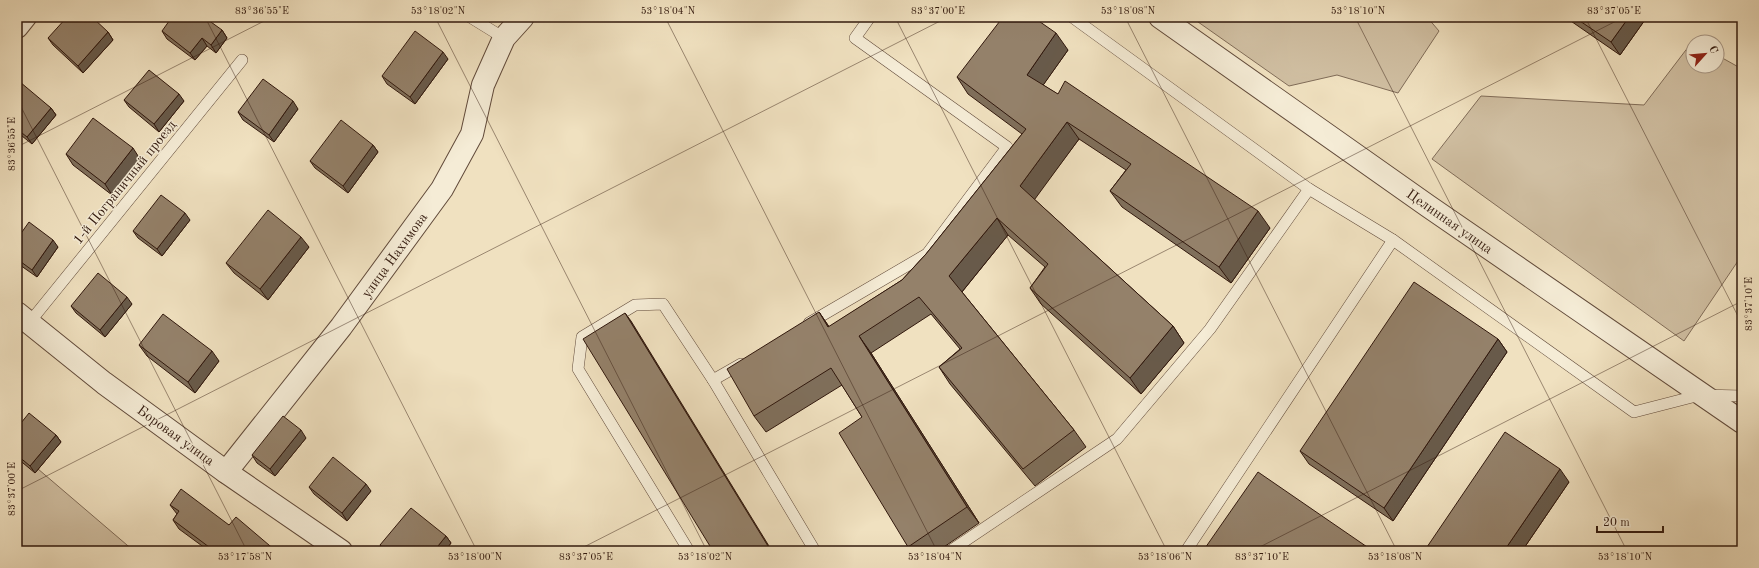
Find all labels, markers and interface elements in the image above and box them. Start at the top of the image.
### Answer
text: 83°36'55"E [235,6,289,16]
text: 53°18'02"N [411,6,466,16]
text: 53°18'04"N [641,6,696,16]
text: 83°37'00"E [911,6,965,16]
text: 53°18'08"N [1101,6,1156,16]
text: 53°18'10"N [1331,6,1386,16]
text: 83°37'05"E [1587,6,1641,16]
north arrow [1685,34,1725,74]
text: С [1706,44,1719,56]
text: 83°36'55"E [7,117,17,171]
street label: 1-й Пограничный проезд [71,118,179,247]
street label: Целинная улица [1404,187,1495,257]
street label: улица Нахимова [359,210,430,301]
text: 83°37'10"E [1744,277,1754,331]
street label: Боровая улица [134,403,217,468]
text: 83°37'00"E [7,462,17,516]
scale bar [1597,508,1663,534]
text: 20 m [1603,517,1630,529]
text: 53°17'58"N [218,552,273,562]
text: 53°18'00"N [448,552,503,562]
text: 83°37'05"E [559,552,613,562]
text: 53°18'02"N [678,552,733,562]
text: 53°18'04"N [908,552,963,562]
text: 53°18'06"N [1138,552,1193,562]
text: 83°37'10"E [1235,552,1289,562]
text: 53°18'08"N [1368,552,1423,562]
text: 53°18'10"N [1598,552,1653,562]

